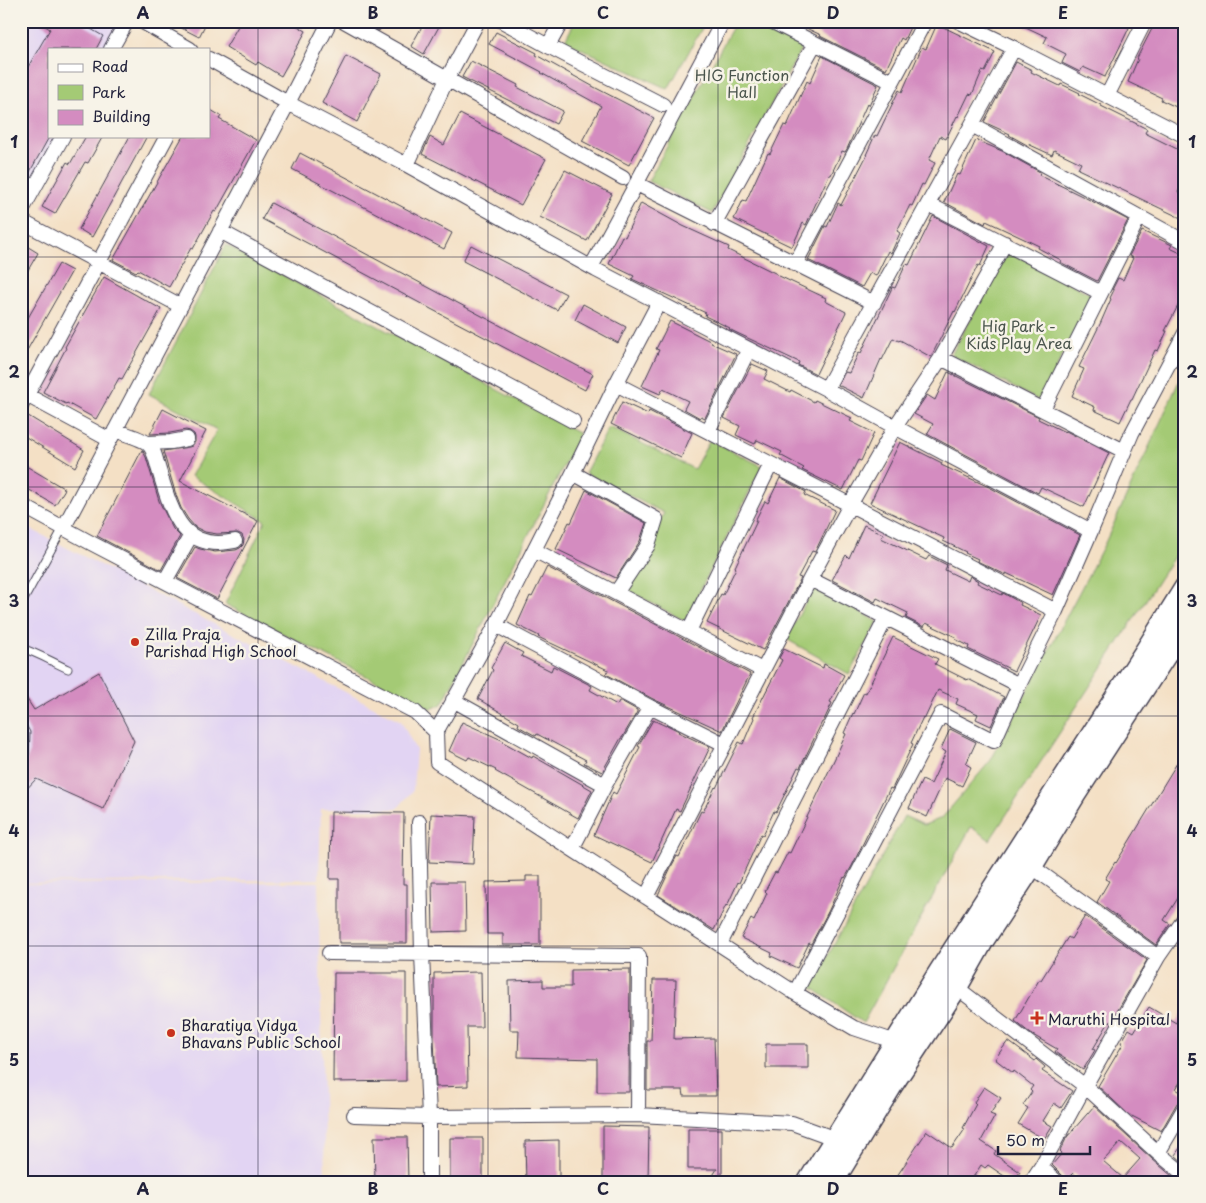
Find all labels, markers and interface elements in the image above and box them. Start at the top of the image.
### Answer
text: A [137,0,150,24]
text: B [368,0,379,24]
text: C [597,0,609,24]
text: D [827,0,839,24]
text: E [1058,0,1068,24]
legend [48,48,210,138]
text: Road [92,54,128,77]
park label: HIG Function Hall [695,63,789,103]
text: Park [92,80,126,103]
text: Building [92,104,151,127]
text: 1 [10,129,18,153]
text: 1 [1188,129,1196,153]
park label: Hig Park - Kids Play Area [966,314,1072,354]
text: 2 [8,359,20,383]
text: 2 [1186,359,1198,383]
text: 3 [9,588,19,612]
text: 3 [1187,588,1197,612]
place label: Zilla Praja Parishad High School [145,622,297,662]
marker: Zilla Praja Parishad High School [129,636,141,648]
text: 4 [9,818,20,842]
text: 4 [1187,818,1198,842]
place label: Maruthi Hospital [1048,1007,1170,1030]
marker: Maruthi Hospital [1030,1011,1044,1025]
place label: Bharatiya Vidya Bhavans Public School [181,1013,341,1053]
marker: Bharatiya Vidya Bhavans Public School [165,1027,177,1039]
text: 5 [9,1047,19,1071]
text: 5 [1187,1047,1197,1071]
scale bar [998,1123,1091,1155]
text: 50 m [1006,1128,1045,1151]
text: A [137,1176,150,1200]
text: B [368,1176,379,1200]
text: C [597,1176,609,1200]
text: D [827,1176,839,1200]
text: E [1058,1176,1068,1200]

